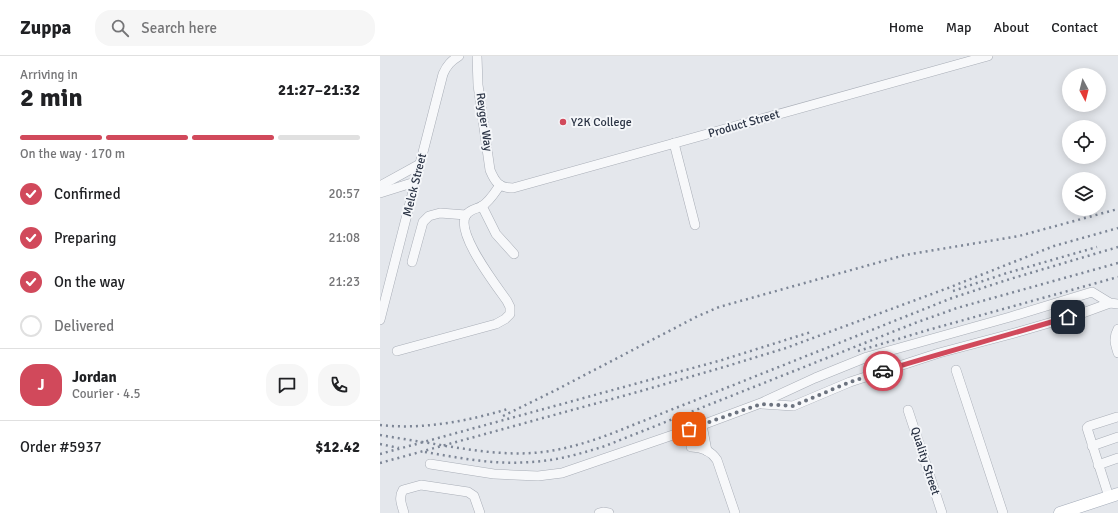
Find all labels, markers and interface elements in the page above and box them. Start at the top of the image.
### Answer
search box [95,10,375,46]
text: Zuppa [20,16,71,40]
icon: search [109,17,131,39]
text: Search here [141,19,217,37]
text: Home [889,19,924,36]
text: Map [946,19,971,36]
text: About [993,19,1029,36]
text: Contact [1051,19,1098,36]
text: Arriving in [20,67,78,83]
north arrow [1062,68,1106,112]
map controls [1062,68,1106,216]
text: 21:27–21:32 [278,81,360,99]
text: 2 min [20,82,83,114]
street label: Reyger Way [472,92,496,153]
street label: Product Street [707,107,781,141]
place label: Y2K College [571,115,632,130]
marker: Y2K College [558,117,568,127]
button: locate [1062,120,1106,164]
text: On the way · 170 m [20,146,125,162]
street label: Melck Street [400,152,430,218]
button: layers [1062,172,1106,216]
icon: check [20,183,42,205]
text: Confirmed [54,185,121,203]
text: 20:57 [328,186,360,202]
icon: check [20,227,42,249]
text: Preparing [54,229,117,247]
text: 21:08 [328,230,360,246]
icon: check [20,271,42,293]
text: On the way [54,273,125,291]
text: 21:23 [328,274,360,290]
pin [1051,300,1085,334]
icon: home [1057,306,1079,328]
text: Delivered [54,317,114,335]
courier [863,351,903,391]
icon: car [872,360,894,382]
button: chat [266,364,308,406]
button: phone [318,364,360,406]
text: Jordan [72,368,117,386]
text: J [37,376,45,394]
text: Courier · 4.5 [72,386,141,402]
pin [672,412,706,446]
icon: bag [678,418,700,440]
street label: Quality Street [907,425,943,497]
text: Order #5937 [20,438,102,456]
text: $12.42 [315,438,360,456]

